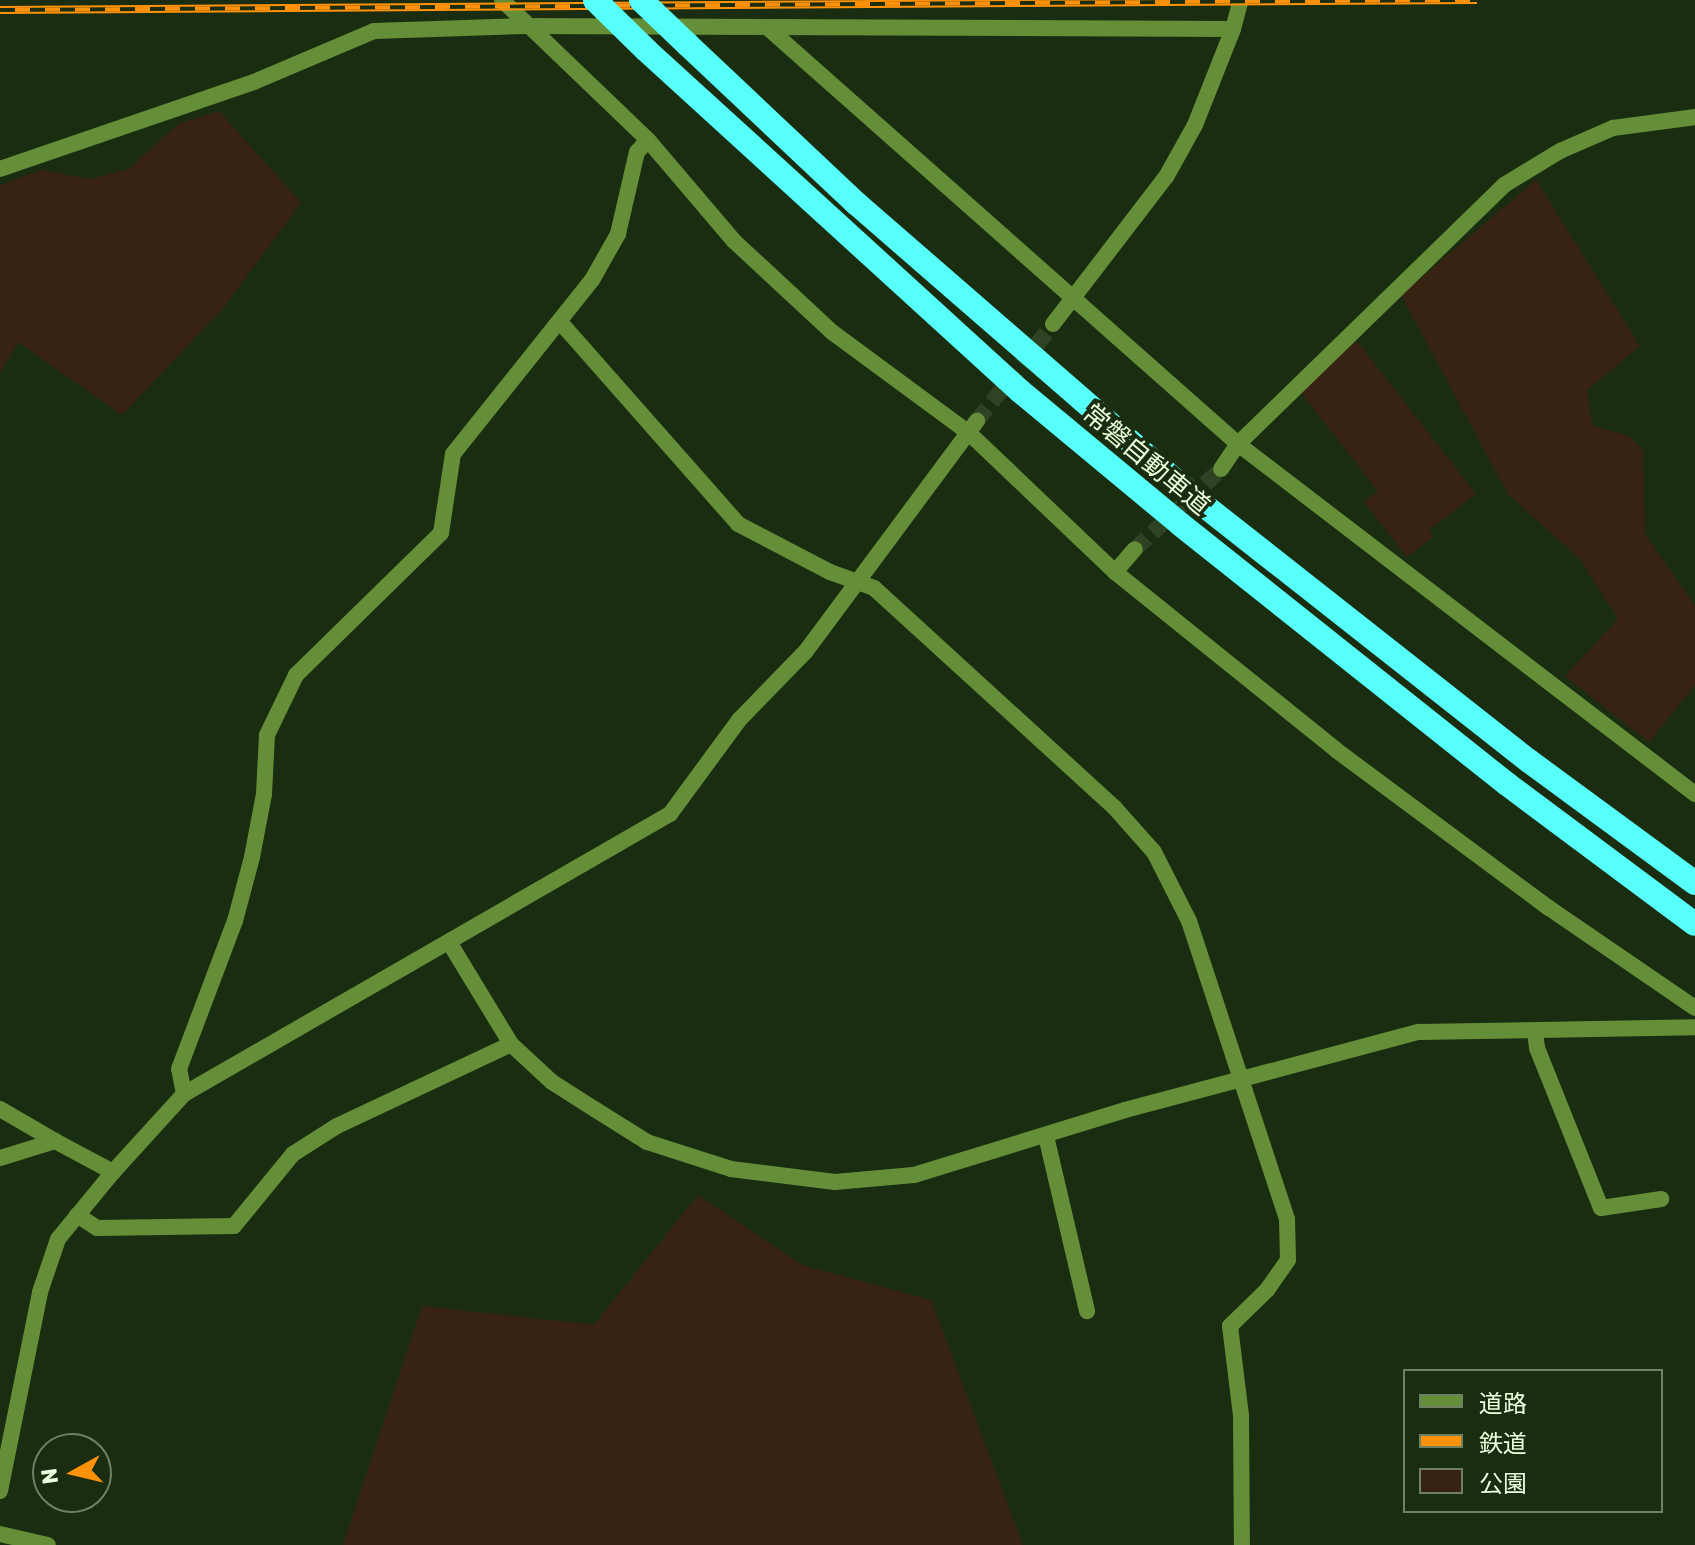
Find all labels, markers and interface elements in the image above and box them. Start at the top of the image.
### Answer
street label: 常磐自動車道 [1076,398,1216,522]
legend [1403,1369,1663,1513]
text: 道路 [1479,1390,1527,1418]
text: 鉄道 [1479,1430,1527,1458]
north arrow [32,1433,112,1513]
text: N [35,1466,64,1486]
text: 公園 [1479,1470,1527,1498]

